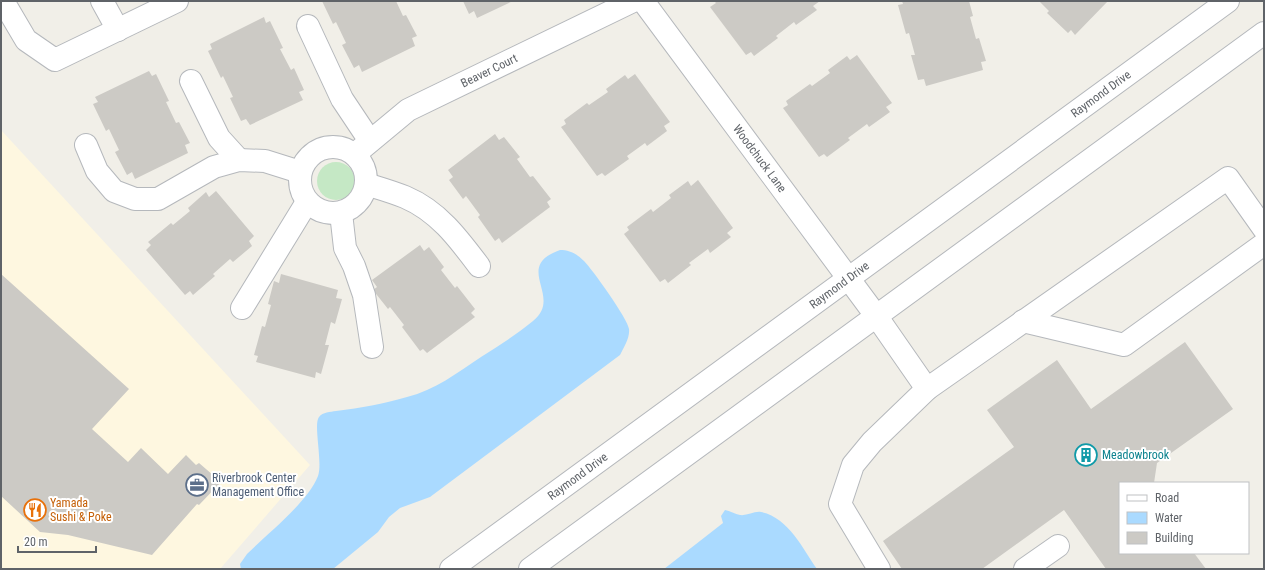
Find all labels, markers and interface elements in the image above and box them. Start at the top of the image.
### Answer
street label: Beaver Court [459,51,520,90]
street label: Raymond Drive [1068,67,1134,120]
street label: Woodchuck Lane [730,122,790,195]
street label: Raymond Drive [807,258,872,312]
building icon: Meadowbrook [1073,442,1099,468]
place label: Meadowbrook [1102,448,1170,462]
street label: Raymond Drive [545,450,611,503]
place label: Riverbrook Center Management Office [212,471,304,499]
office icon: Riverbrook Center Management Office [184,472,210,498]
legend [1119,482,1249,554]
text: Road [1155,491,1179,505]
place label: Yamada Sushi & Poke [50,496,112,524]
restaurant icon: Yamada Sushi & Poke [22,497,48,523]
text: Water [1155,511,1183,525]
scale bar [18,528,96,554]
text: Building [1155,531,1193,545]
text: 20 m [24,535,48,549]

